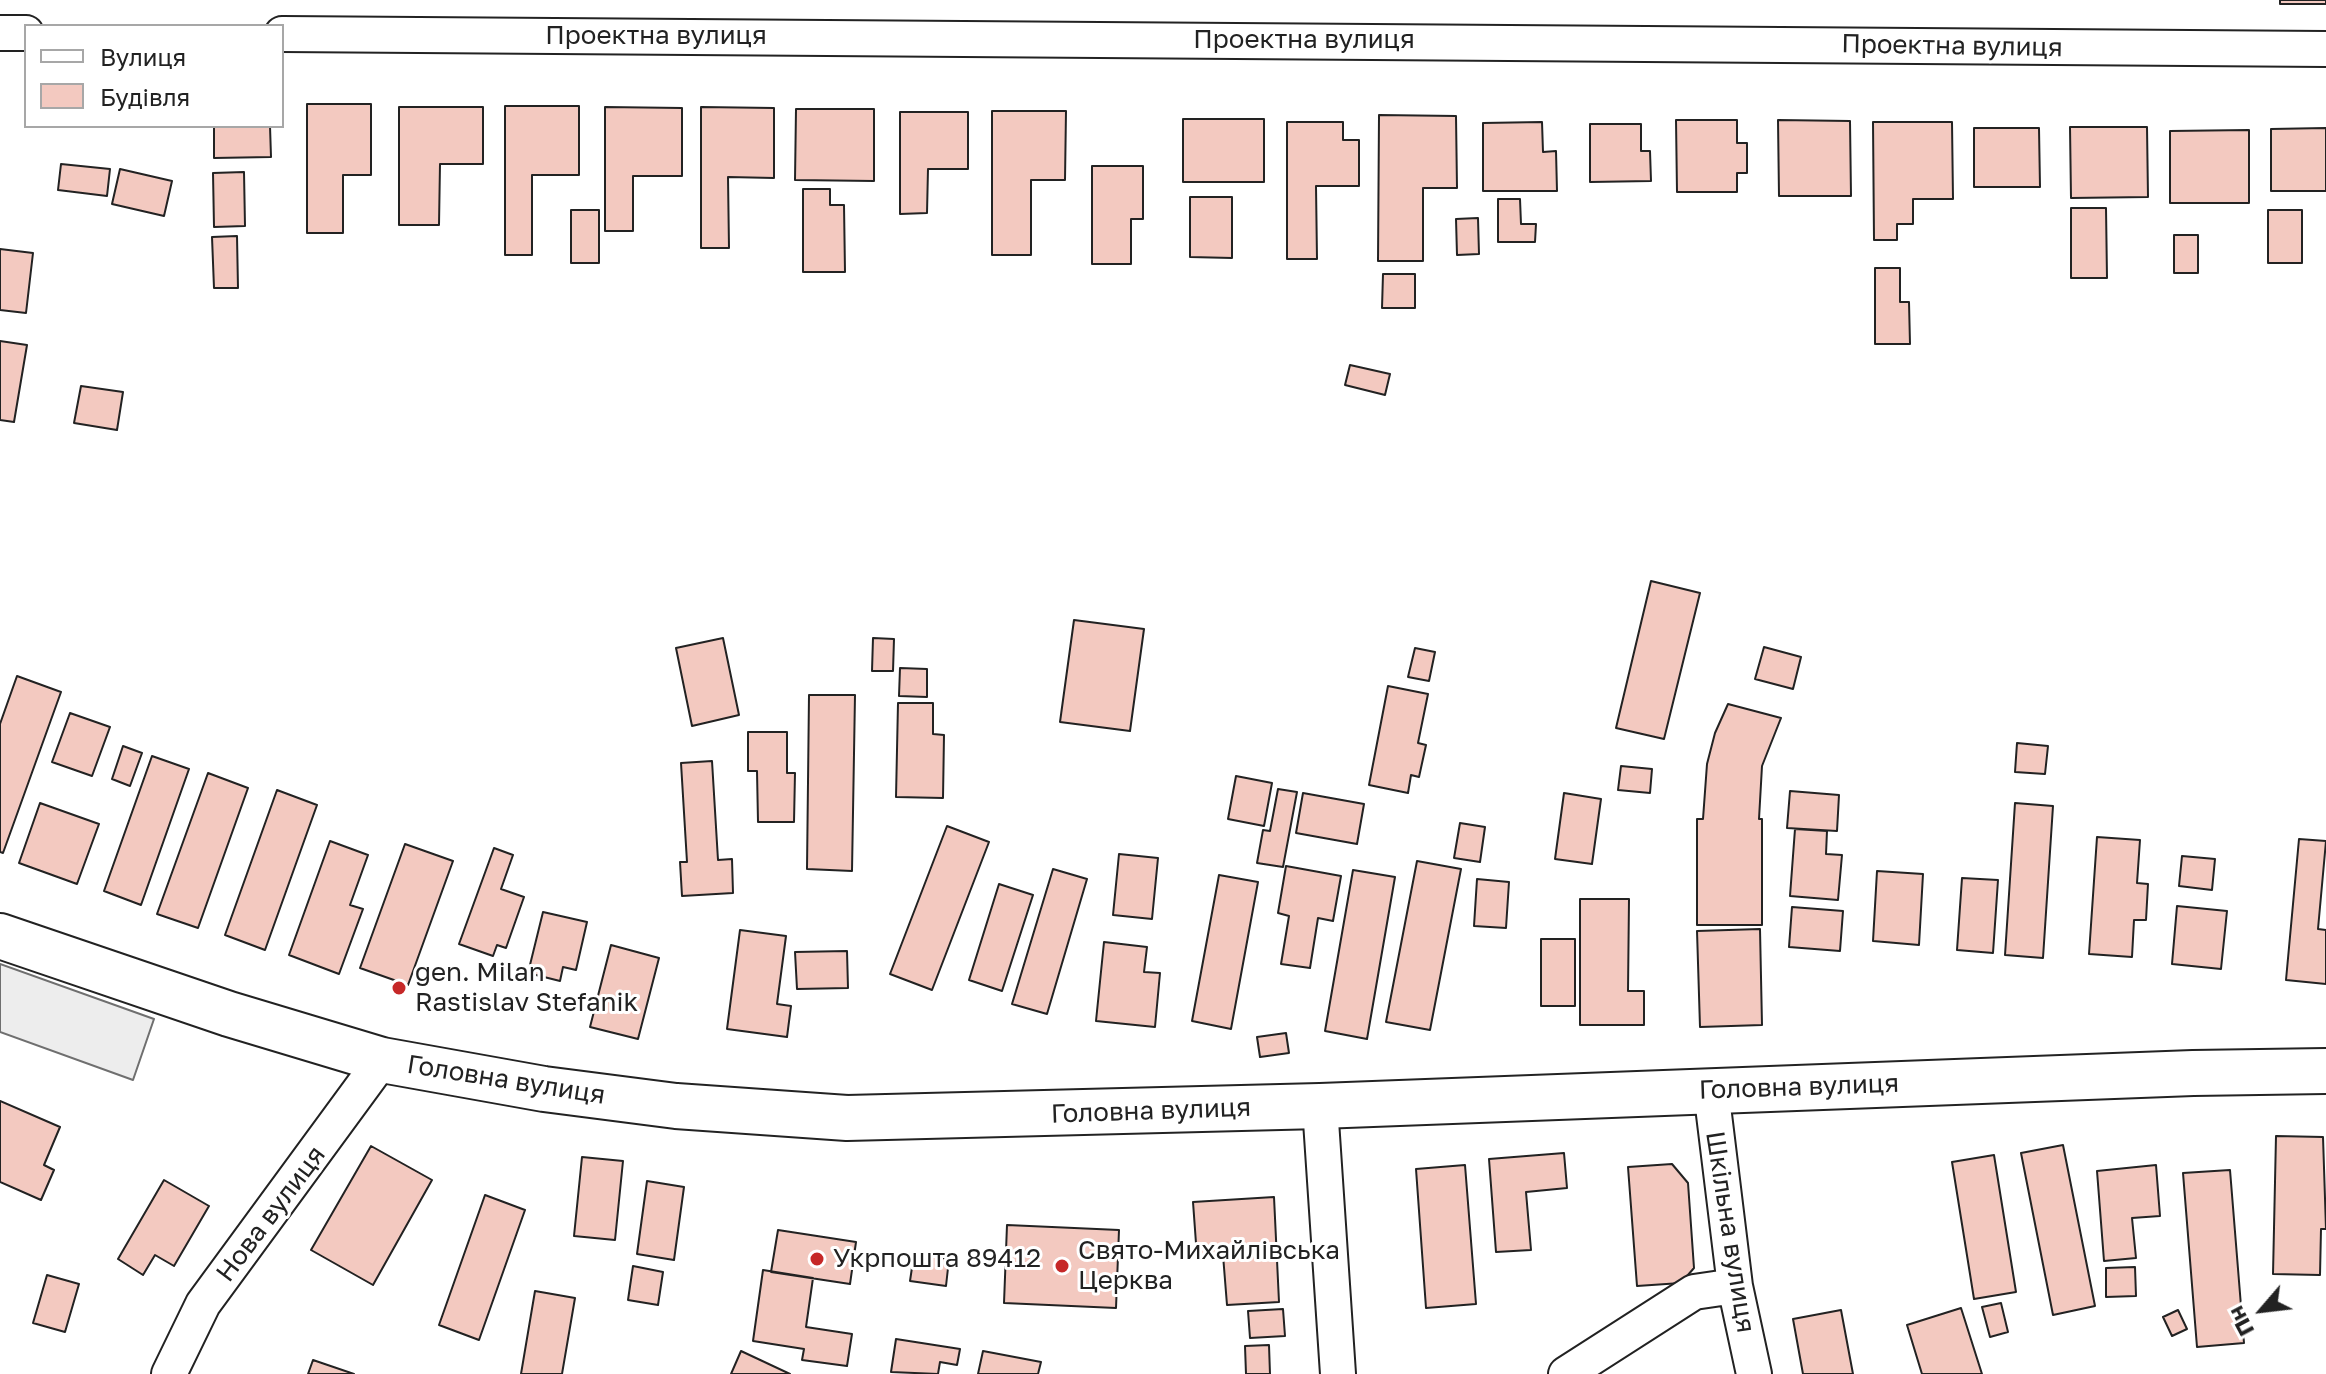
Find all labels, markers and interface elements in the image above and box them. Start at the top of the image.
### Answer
street label: Проектна вулиця [545,20,767,52]
legend [24,24,284,128]
street label: Проектна вулиця [1193,24,1415,56]
street label: Проектна вулиця [1841,28,2063,64]
text: Вулиця [100,42,186,71]
text: Будівля [100,82,190,111]
place label: gen. Milan Rastislav Stefanik [415,957,638,1018]
marker: gen. Milan Rastislav Stefanik [390,979,408,997]
street label: Головна вулиця [405,1049,607,1111]
street label: Головна вулиця [1698,1068,1900,1106]
street label: Головна вулиця [1050,1092,1252,1130]
street label: Шкільна вулиця [1699,1129,1761,1335]
street label: Нова вулиця [210,1140,332,1288]
place label: Свято-Михайлівська Церква [1078,1235,1340,1296]
place label: Укрпошта 89412 [833,1243,1041,1275]
marker: Укрпошта 89412 [808,1250,826,1268]
marker: Свято-Михайлівська Церква [1053,1257,1071,1275]
north arrow [2222,1270,2302,1350]
text: Пн [2221,1302,2259,1341]

